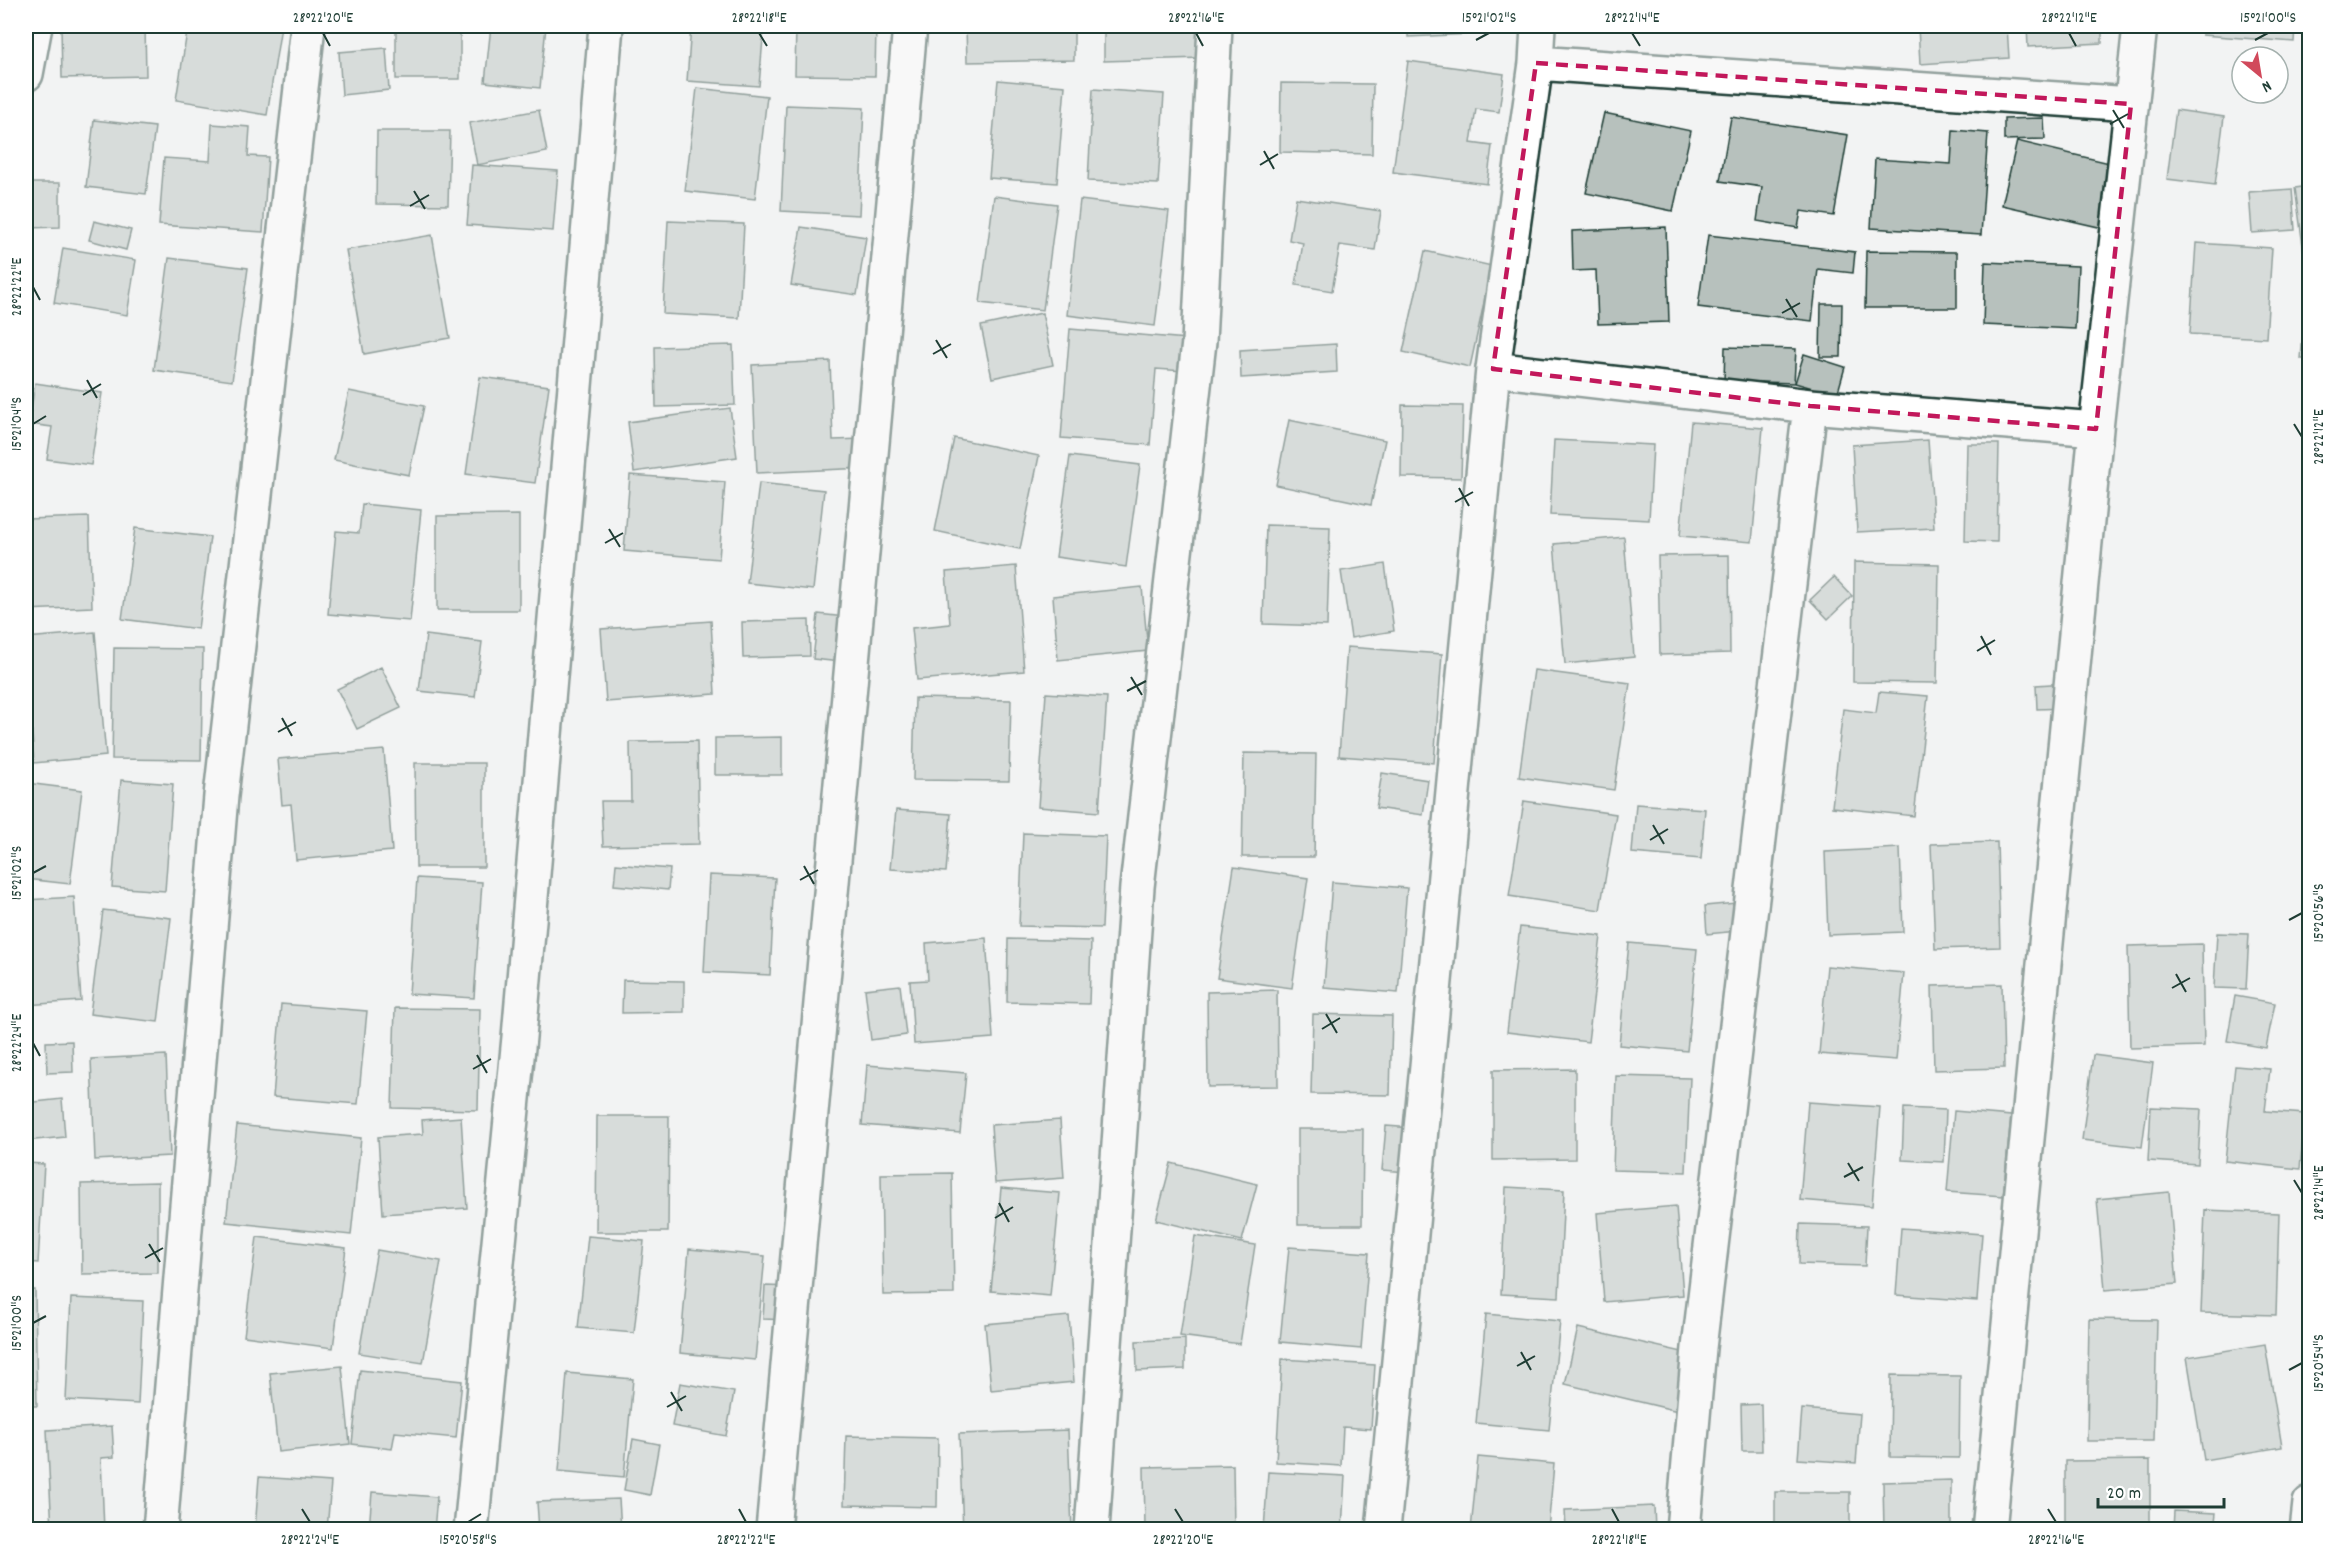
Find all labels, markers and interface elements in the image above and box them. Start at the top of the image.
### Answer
text: 28°22'20"E [293,8,353,30]
text: 28°22'18"E [732,8,787,30]
text: 28°22'16"E [1168,8,1224,30]
text: 15°21'02"S [1462,8,1516,30]
text: 28°22'14"E [1604,8,1660,30]
text: 28°22'12"E [2041,8,2097,30]
text: 15°21'00"S [2240,8,2296,30]
north arrow [2230,45,2290,105]
text: N [2257,74,2275,98]
text: 28°22'22"E [7,257,29,316]
text: 15°21'04"S [7,397,29,451]
text: 28°22'12"E [2309,409,2331,465]
text: 15°21'02"S [7,846,29,900]
text: 15°20'56"S [2309,884,2331,942]
text: 28°22'24"E [7,1014,29,1072]
text: 28°22'14"E [2309,1165,2331,1221]
text: 15°21'00"S [7,1295,29,1351]
text: 15°20'54"S [2309,1334,2331,1392]
scale bar [2098,1471,2224,1509]
text: 20 m [2107,1482,2141,1507]
text: 28°22'24"E [281,1530,339,1552]
text: 15°20'58"S [439,1530,497,1552]
text: 28°22'22"E [717,1530,776,1552]
text: 28°22'20"E [1153,1530,1213,1552]
text: 28°22'18"E [1592,1530,1647,1552]
text: 28°22'16"E [2028,1530,2084,1552]

